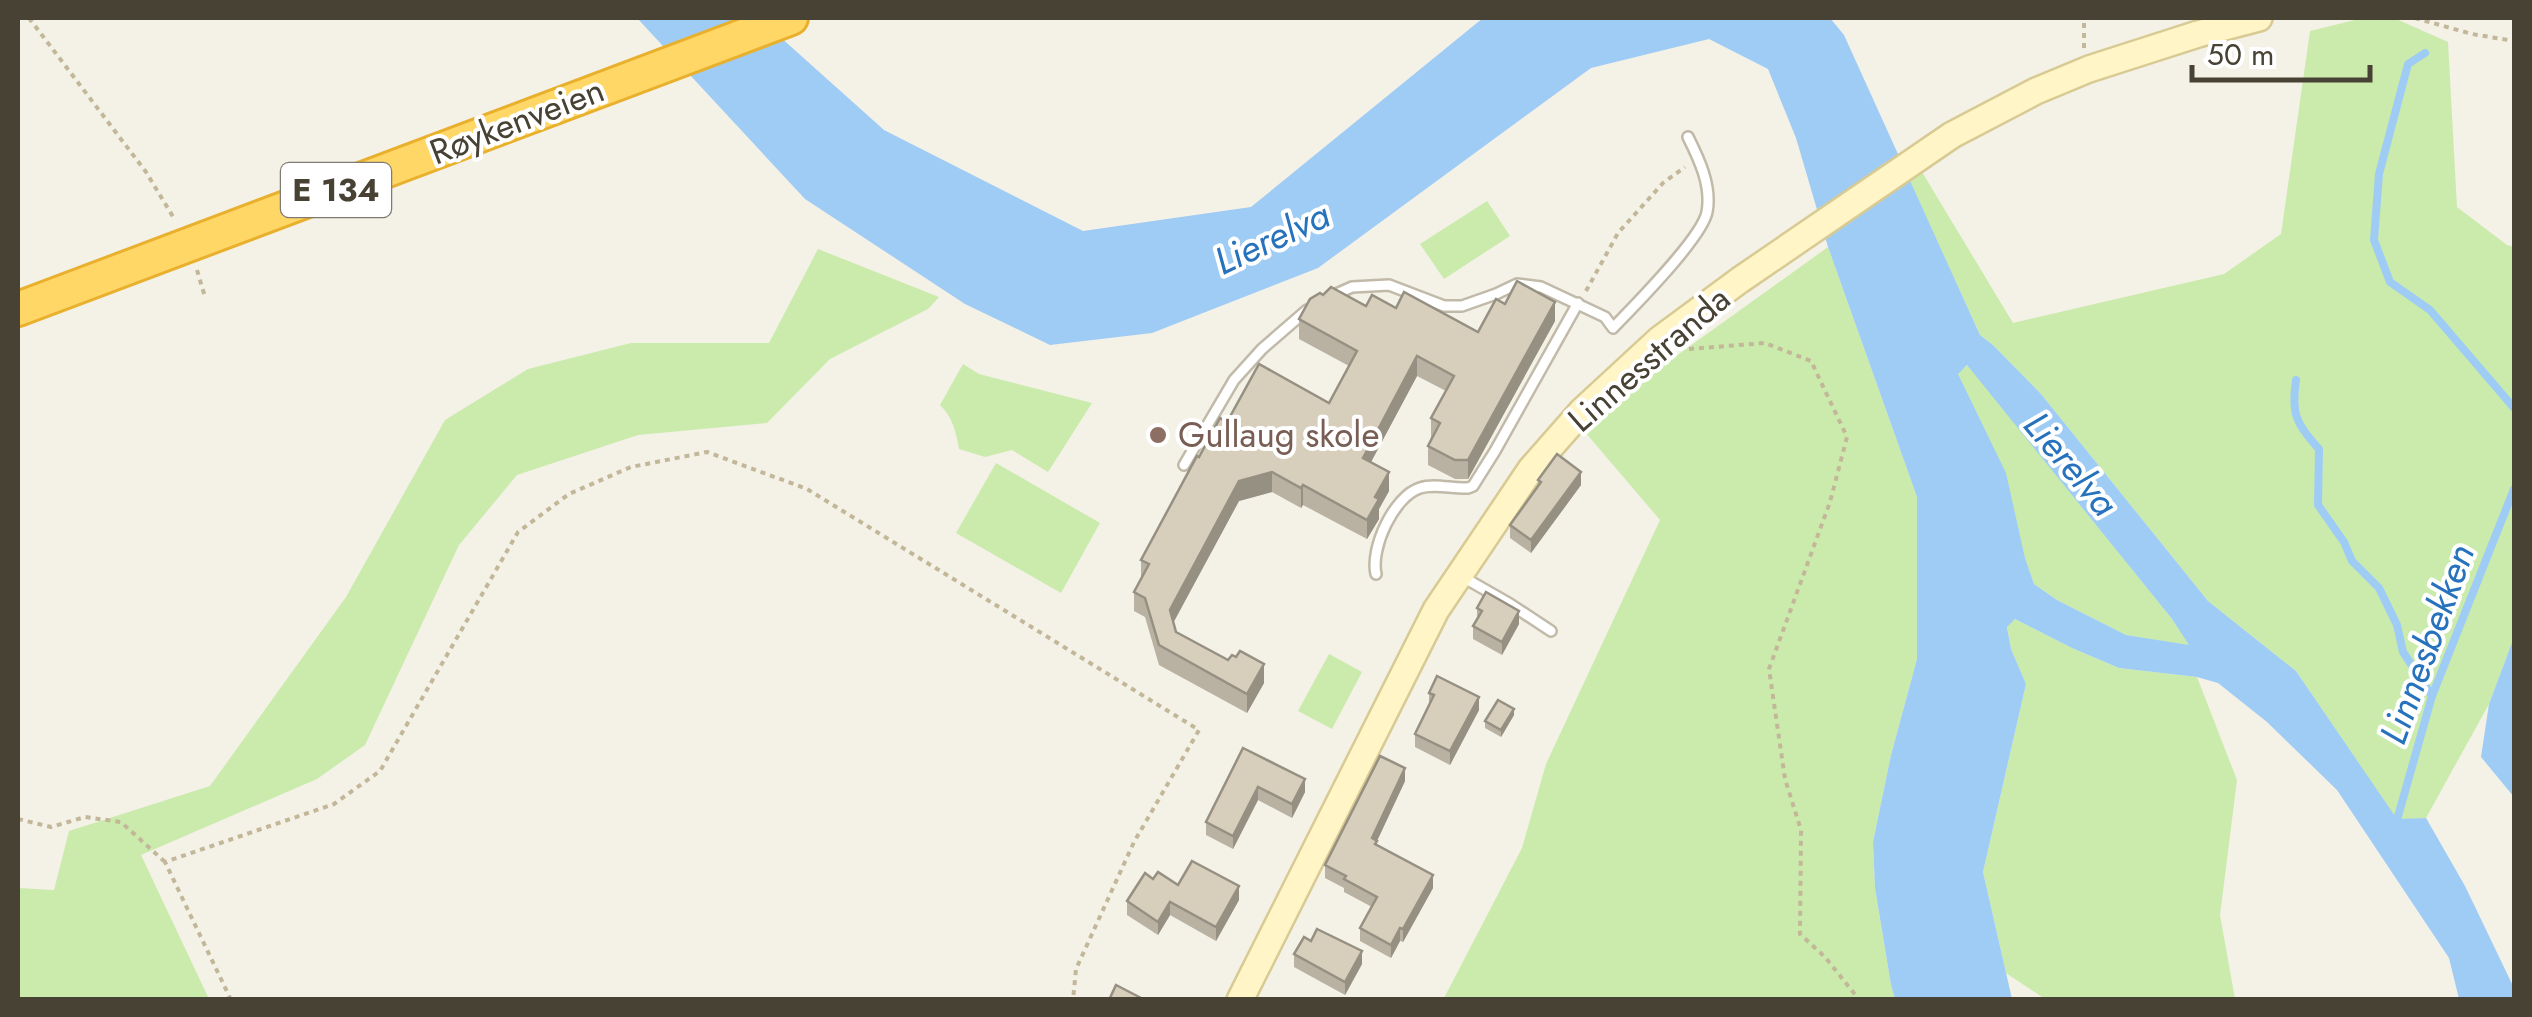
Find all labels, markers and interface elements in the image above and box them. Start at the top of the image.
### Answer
scale bar [2192,20,2370,82]
text: 50 m [2207,33,2274,76]
street label: Røykenveien [423,65,611,177]
road number: E 134 [281,163,391,217]
water label: Lierelva [1205,187,1339,288]
street label: Linnesstranda [1557,274,1741,444]
water label: Lierelva [2011,399,2132,528]
place label: Gullaug skole [1178,410,1379,460]
marker: Gullaug skole [1147,424,1169,446]
water label: Linnesbekken [2365,536,2488,751]

